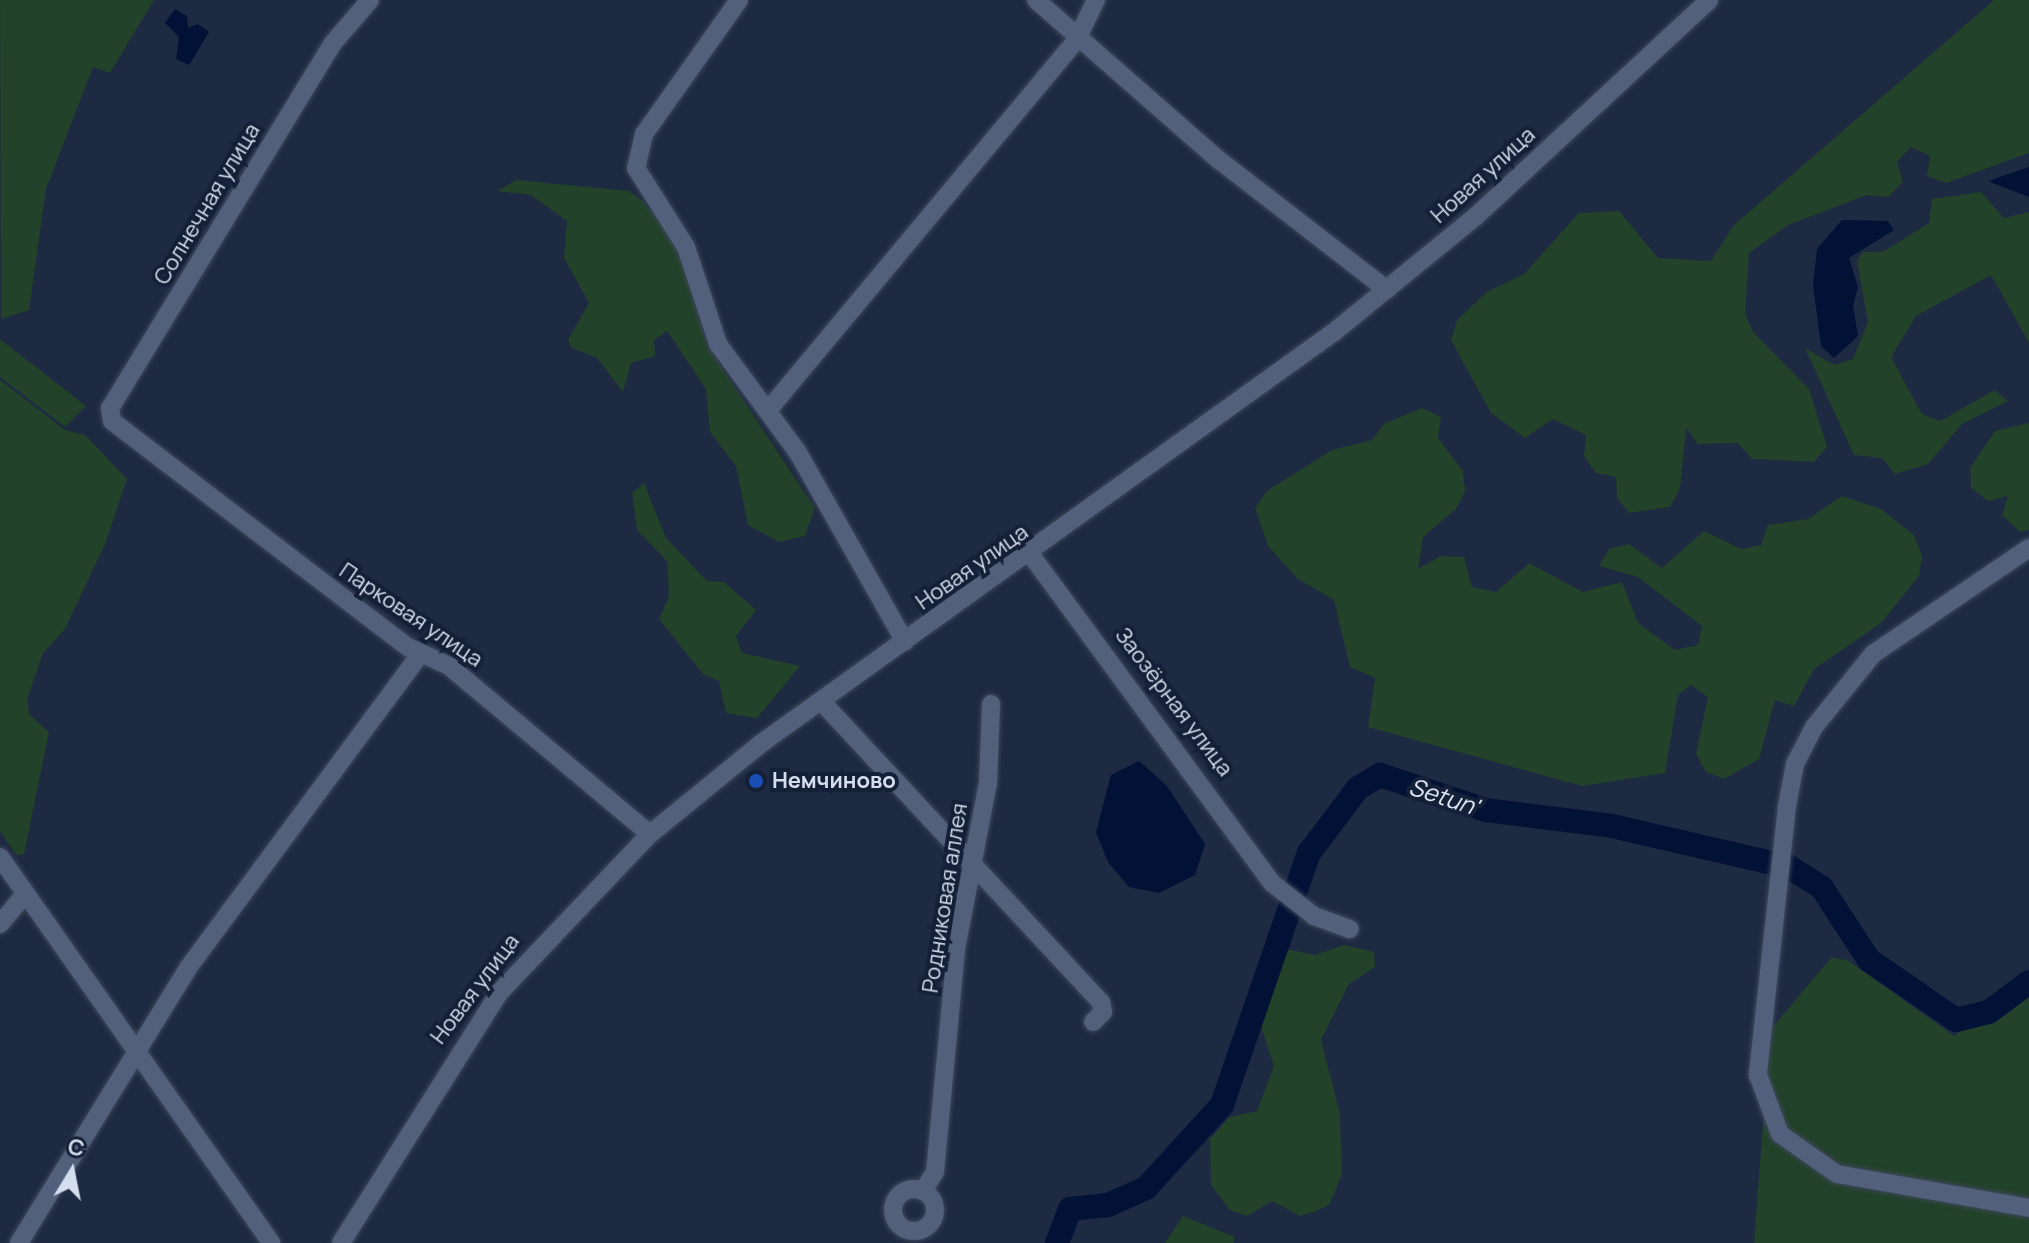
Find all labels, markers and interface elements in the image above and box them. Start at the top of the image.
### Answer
street label: Солнечная улица [149,119,265,289]
street label: Новая улица [1426,121,1540,229]
street label: Новая улица [911,519,1033,615]
street label: Парковая улица [334,557,488,673]
street label: Заозёрная улица [1110,623,1238,781]
place label: Немчиново [772,768,896,794]
water label: Setun' [1406,771,1482,821]
marker: Немчиново [747,772,765,790]
street label: Родниковая аллея [917,801,973,995]
street label: Новая улица [425,929,525,1049]
north arrow [32,1131,112,1211]
text: С [66,1131,87,1164]

